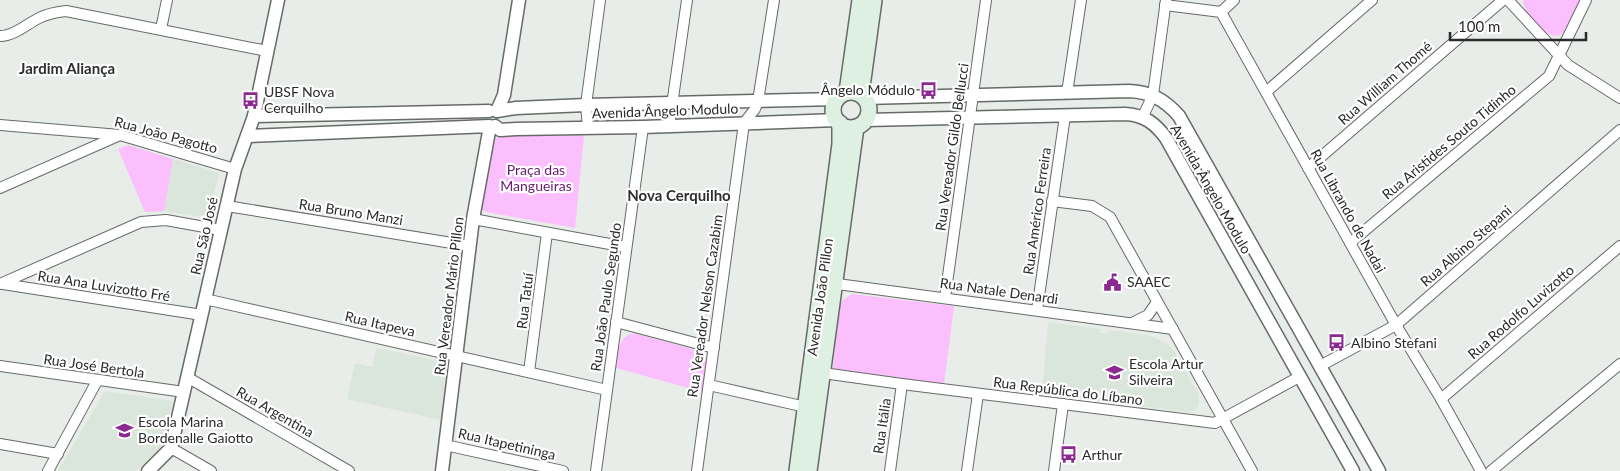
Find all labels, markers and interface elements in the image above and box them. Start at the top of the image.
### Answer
scale bar [1450,10,1586,42]
text: 100 m [1458,17,1500,35]
street label: Rua William Thomé [1334,37,1435,128]
district label: Jardim Aliança [19,59,115,77]
street label: Rua Vereador Gildo Bellucci [931,62,972,232]
bus stop icon: Ângelo Módulo [919,80,939,100]
place label: Ângelo Módulo [821,81,915,98]
street label: Rua Aristides Souto Tidinho [1378,81,1519,203]
place label: UBSF Nova Cerquilho [264,83,334,116]
bus stop icon: UBSF Nova Cerquilho [240,90,260,110]
street label: Avenida Ângelo Modulo [591,99,739,122]
street label: Rua João Pagotto [113,113,220,156]
street label: Avenida Ângelo Modulo [1167,121,1255,257]
street label: Rua Américo Ferreira [1019,146,1054,276]
street label: Rua Librando de Nadai [1307,146,1390,276]
park label: Praça das Mangueiras [500,161,572,194]
district label: Nova Cerquilho [627,186,731,204]
street label: Rua São José [186,195,221,277]
street label: Rua Bruno Manzi [298,195,404,228]
street label: Rua Albino Stepani [1417,201,1515,290]
street label: Rua Vereador Nelson Cazabim [683,213,726,398]
street label: Rua Vereador Mário Pillon [430,216,467,376]
street label: Rua João Paulo Segundo [587,221,624,372]
street label: Avenida João Pillon [803,237,836,357]
street label: Rua Rodolfo Luvizotto [1464,261,1577,362]
street label: Rua Ana Luvizotto Fré [37,267,172,304]
street label: Rua Tatuí [513,271,536,330]
public building icon: SAAEC [1103,272,1123,292]
place label: SAAEC [1127,273,1171,290]
street label: Rua Natale Denardi [939,274,1059,307]
street label: Rua Itapeva [343,307,417,340]
bus stop icon: Albino Stefani [1327,333,1347,353]
place label: Albino Stefani [1351,334,1437,351]
street label: Rua José Bertola [43,350,146,381]
place label: Escola Artur Silveira [1129,355,1203,388]
school or university icon: Escola Artur Silveira [1105,362,1125,382]
street label: Rua República do Líbano [992,373,1144,408]
street label: Rua Argentina [234,383,317,441]
street label: Rua Itália [869,397,894,455]
place label: Escola Marina Bordenalle Gaiotto [138,413,253,446]
school or university icon: Escola Marina Bordenalle Gaiotto [114,420,134,440]
street label: Rua Itapetininga [457,424,558,463]
bus stop icon: Arthur [1058,445,1078,465]
place label: Arthur [1082,446,1122,463]

